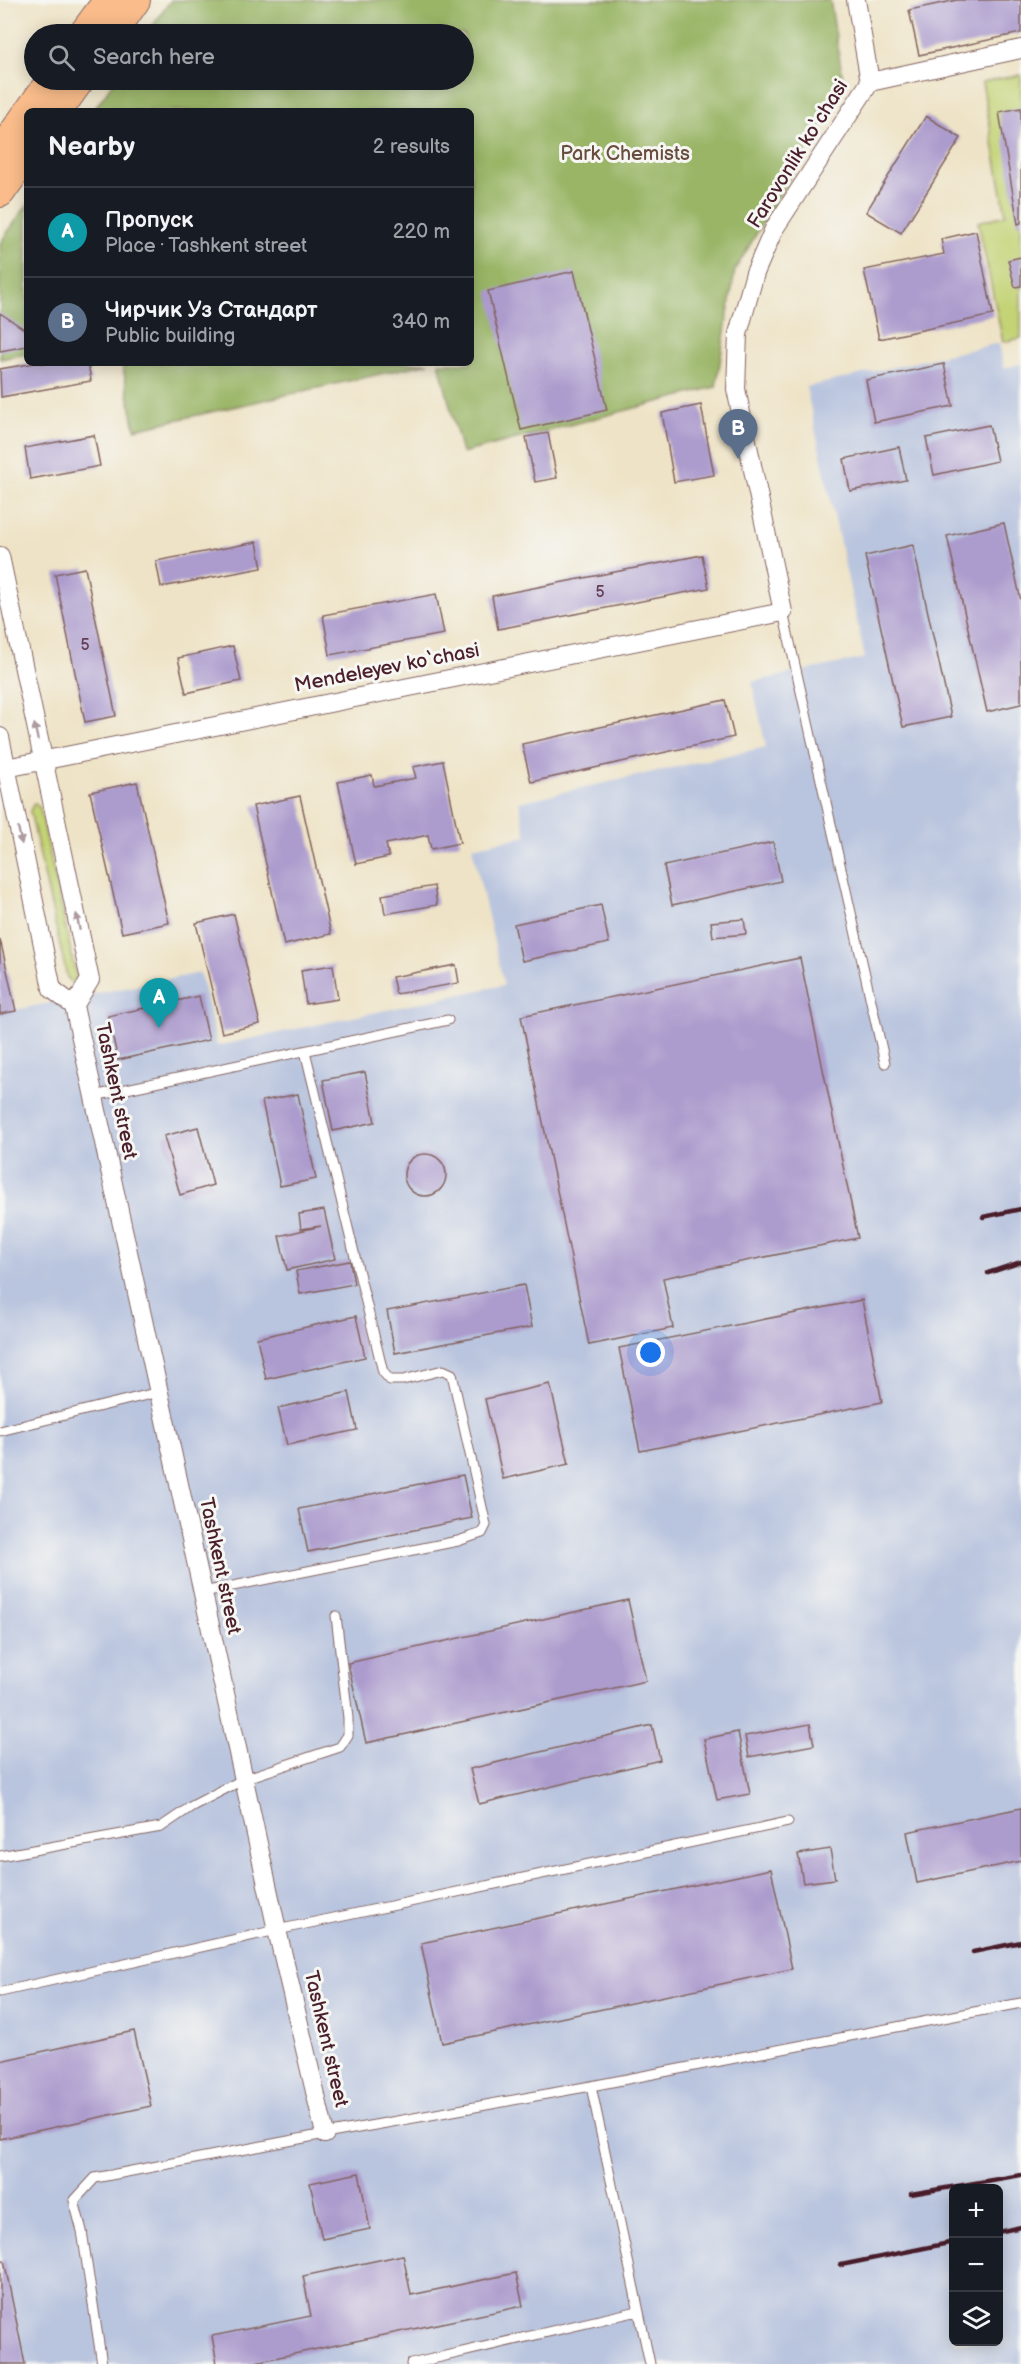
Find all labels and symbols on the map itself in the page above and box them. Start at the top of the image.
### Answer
street label: Farovonlik ko‘chasi [743,75,853,233]
park label: Park Chemists [560,142,690,166]
pin: B [718,410,758,459]
house number: 5 [595,583,605,602]
house number: 5 [80,636,90,655]
street label: Mendeleyev ko‘chasi [292,638,482,698]
one-way arrow [31,722,40,741]
one-way arrow [16,826,26,845]
one-way arrow [73,913,82,932]
pin: A [140,978,178,1028]
street label: Tashkent street [90,1020,142,1162]
your location [636,1338,665,1367]
street label: Tashkent street [194,1495,246,1637]
street label: Tashkent street [299,1969,353,2109]

